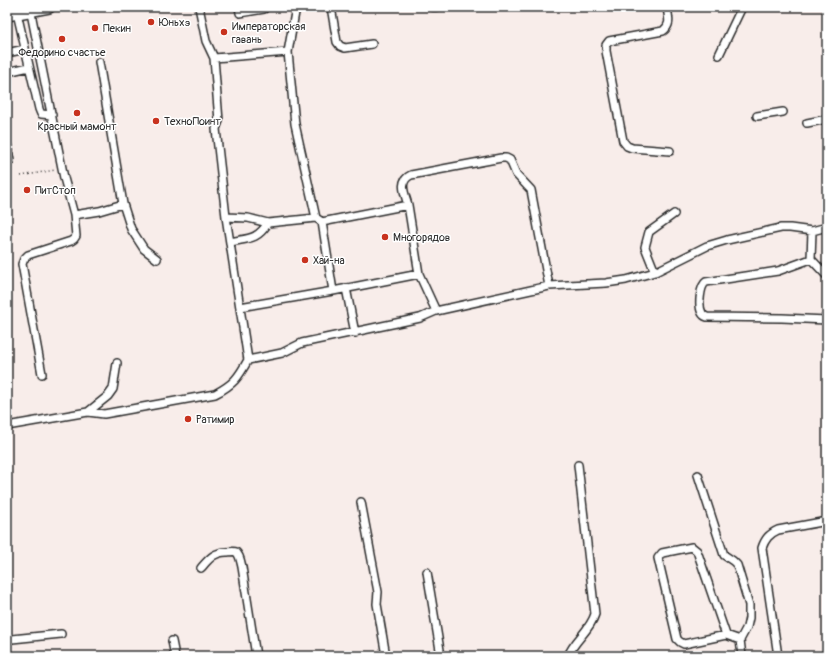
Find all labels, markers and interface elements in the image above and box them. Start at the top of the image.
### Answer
place label: Юньхэ [159,16,191,29]
marker: Юньхэ [146,17,156,27]
place label: Императорская гавань [232,20,305,46]
place label: Пекин [103,22,131,35]
marker: Пекин [90,23,100,33]
marker: Императорская гавань [219,27,229,37]
marker: Федорино счастье [57,34,67,44]
place label: Федорино счастье [19,46,106,59]
marker: Красный мамонт [72,108,82,118]
place label: ТехноПоинт [164,115,221,128]
marker: ТехноПоинт [151,116,161,126]
place label: Красный мамонт [38,120,117,133]
place label: ПитСтоп [35,184,76,197]
marker: ПитСтоп [22,185,32,195]
place label: Многорядов [393,231,450,244]
marker: Многорядов [380,232,390,242]
place label: Хай-на [313,254,345,267]
marker: Хай-на [300,255,310,265]
place label: Ратимир [196,413,234,426]
marker: Ратимир [183,414,193,424]

